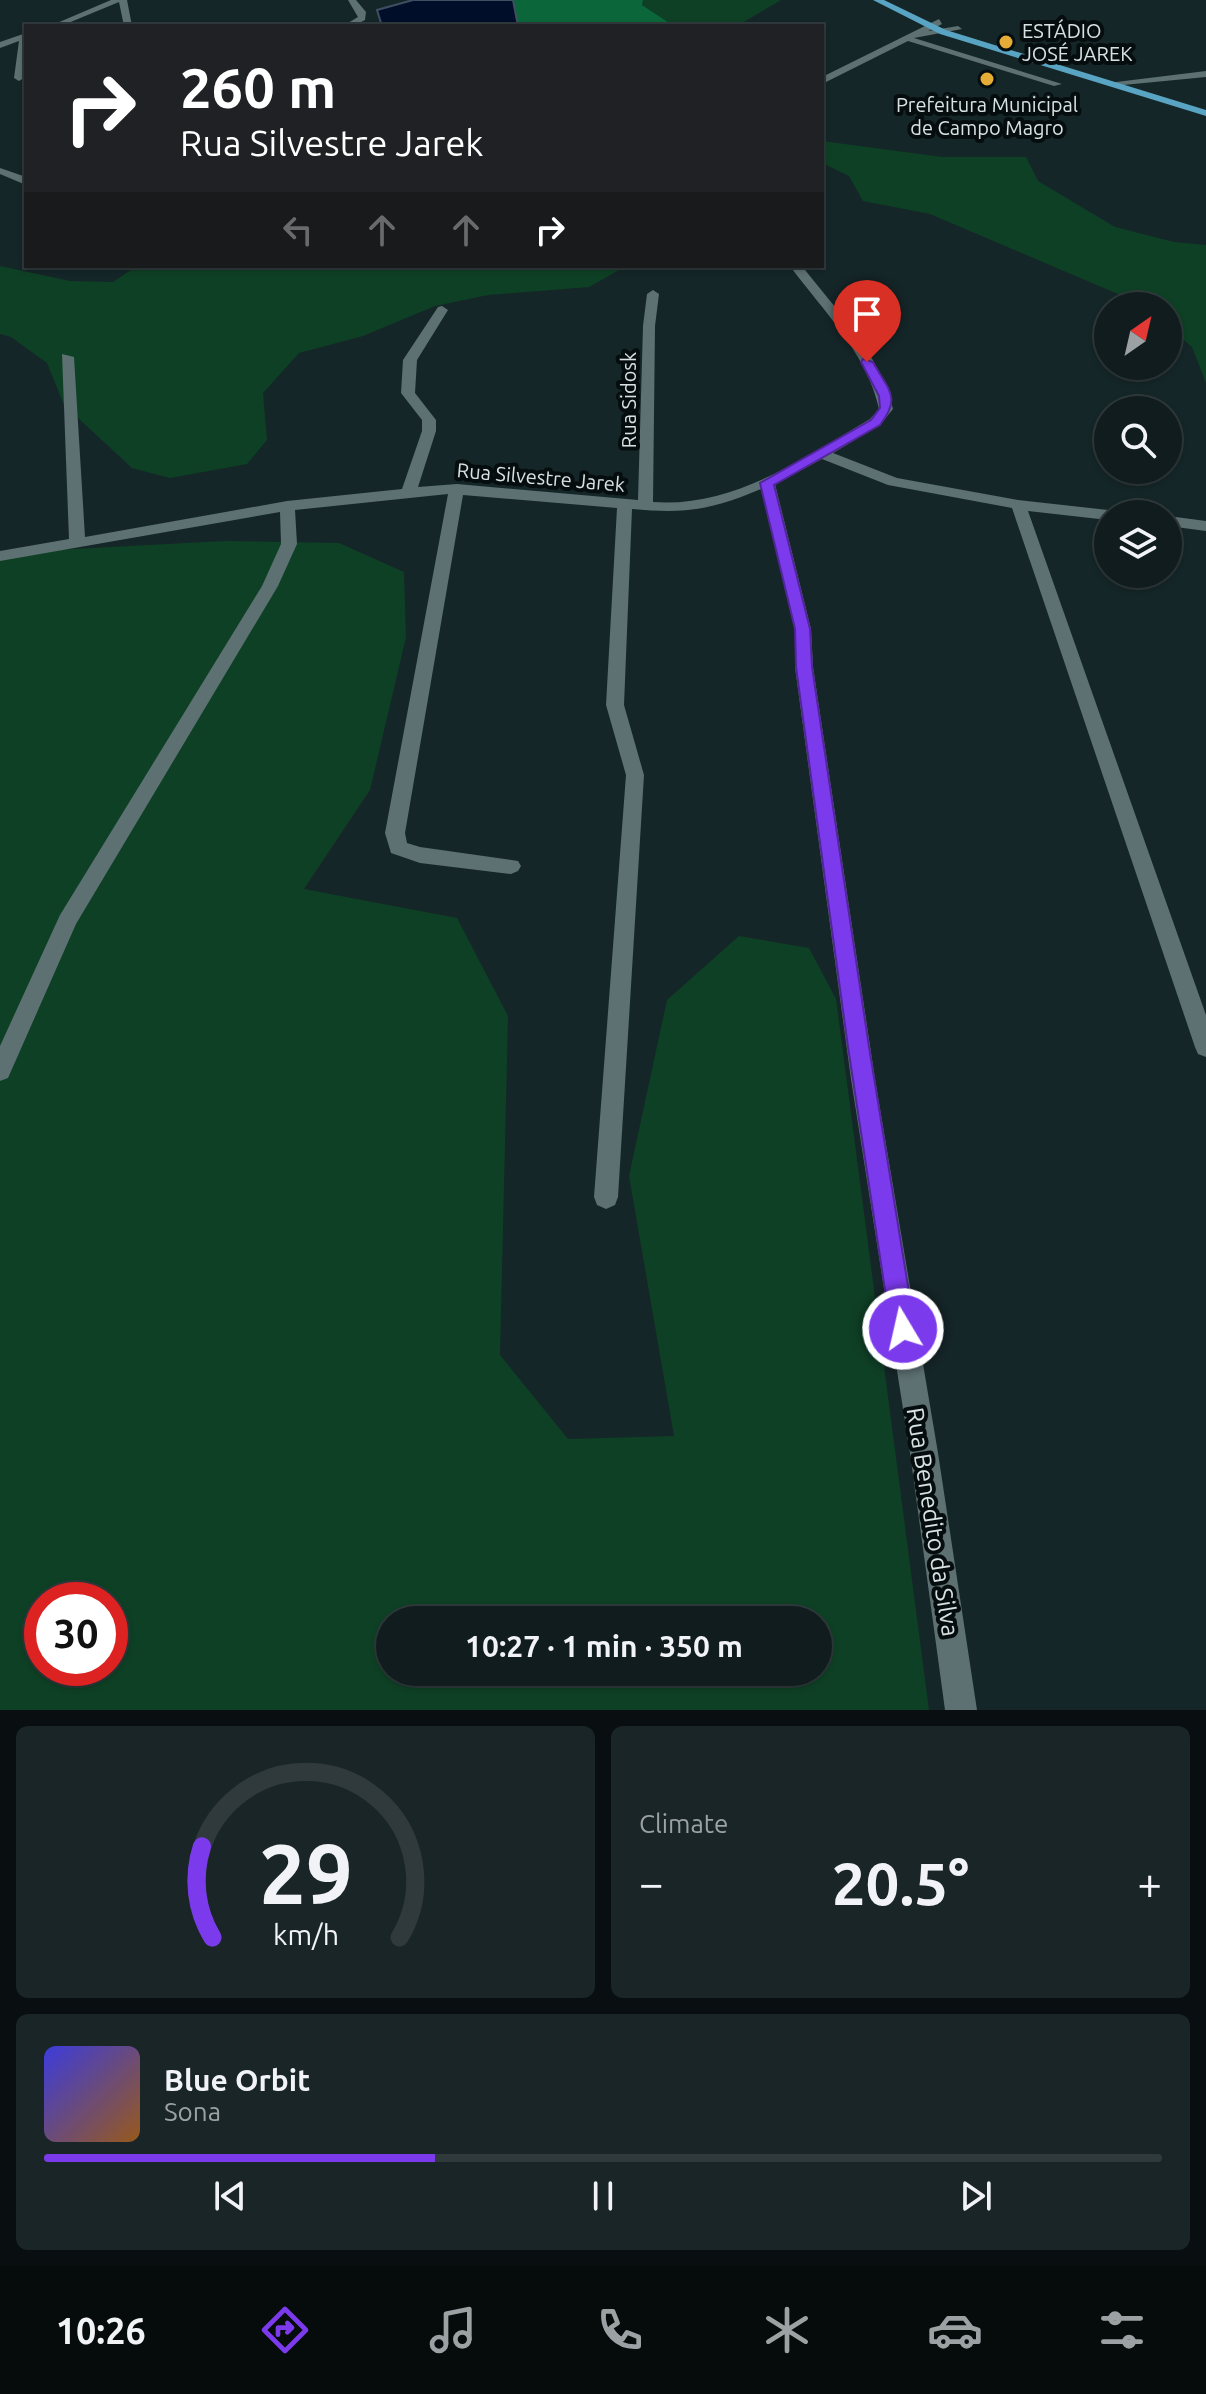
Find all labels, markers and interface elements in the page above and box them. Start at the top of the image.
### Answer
place label: ESTÁDIO JOSÉ JAREK [1022,19,1132,65]
marker: ESTÁDIO JOSÉ JAREK [997,33,1015,51]
icon: right [48,56,152,160]
text: 260 m [180,56,336,119]
marker: Prefeitura Municipal de Campo Magro [978,70,996,88]
place label: Prefeitura Municipal de Campo Magro [896,93,1078,139]
text: Rua Silvestre Jarek [180,122,483,163]
icon: left [276,208,320,252]
icon: ahead [360,208,404,252]
icon: ahead [444,208,488,252]
icon: right [528,208,572,252]
pin [833,280,901,362]
icon: arrive [845,292,889,336]
north arrow [1094,292,1182,380]
map controls [1094,292,1182,588]
street label: Rua Sidosk [617,352,640,448]
button: search [1094,396,1182,484]
street label: Rua Silvestre Jarek [456,458,626,496]
button: layers [1094,500,1182,588]
position arrow [861,1287,945,1371]
street label: Rua Benedito da Silva [902,1406,964,1638]
speed limit sign: 30 [24,1582,128,1686]
text: 10:27 · 1 min · 350 m [465,1629,743,1663]
text: Climate [639,1809,728,1838]
text: 29 [259,1826,352,1920]
text: 20.5° [832,1849,969,1916]
text: − [639,1858,664,1907]
text: + [1137,1858,1162,1907]
text: km/h [273,1918,339,1950]
text: Blue Orbit [164,2063,310,2097]
text: Sona [164,2097,221,2126]
icon: previous [208,2174,252,2218]
icon: pause [581,2174,625,2218]
icon: next [954,2174,998,2218]
icon: directions [257,2302,313,2358]
icon: music [425,2302,481,2358]
icon: phone [592,2302,648,2358]
icon: climate [759,2302,815,2358]
icon: car [927,2302,983,2358]
icon: filters [1094,2302,1150,2358]
text: 10:26 [56,2310,146,2351]

